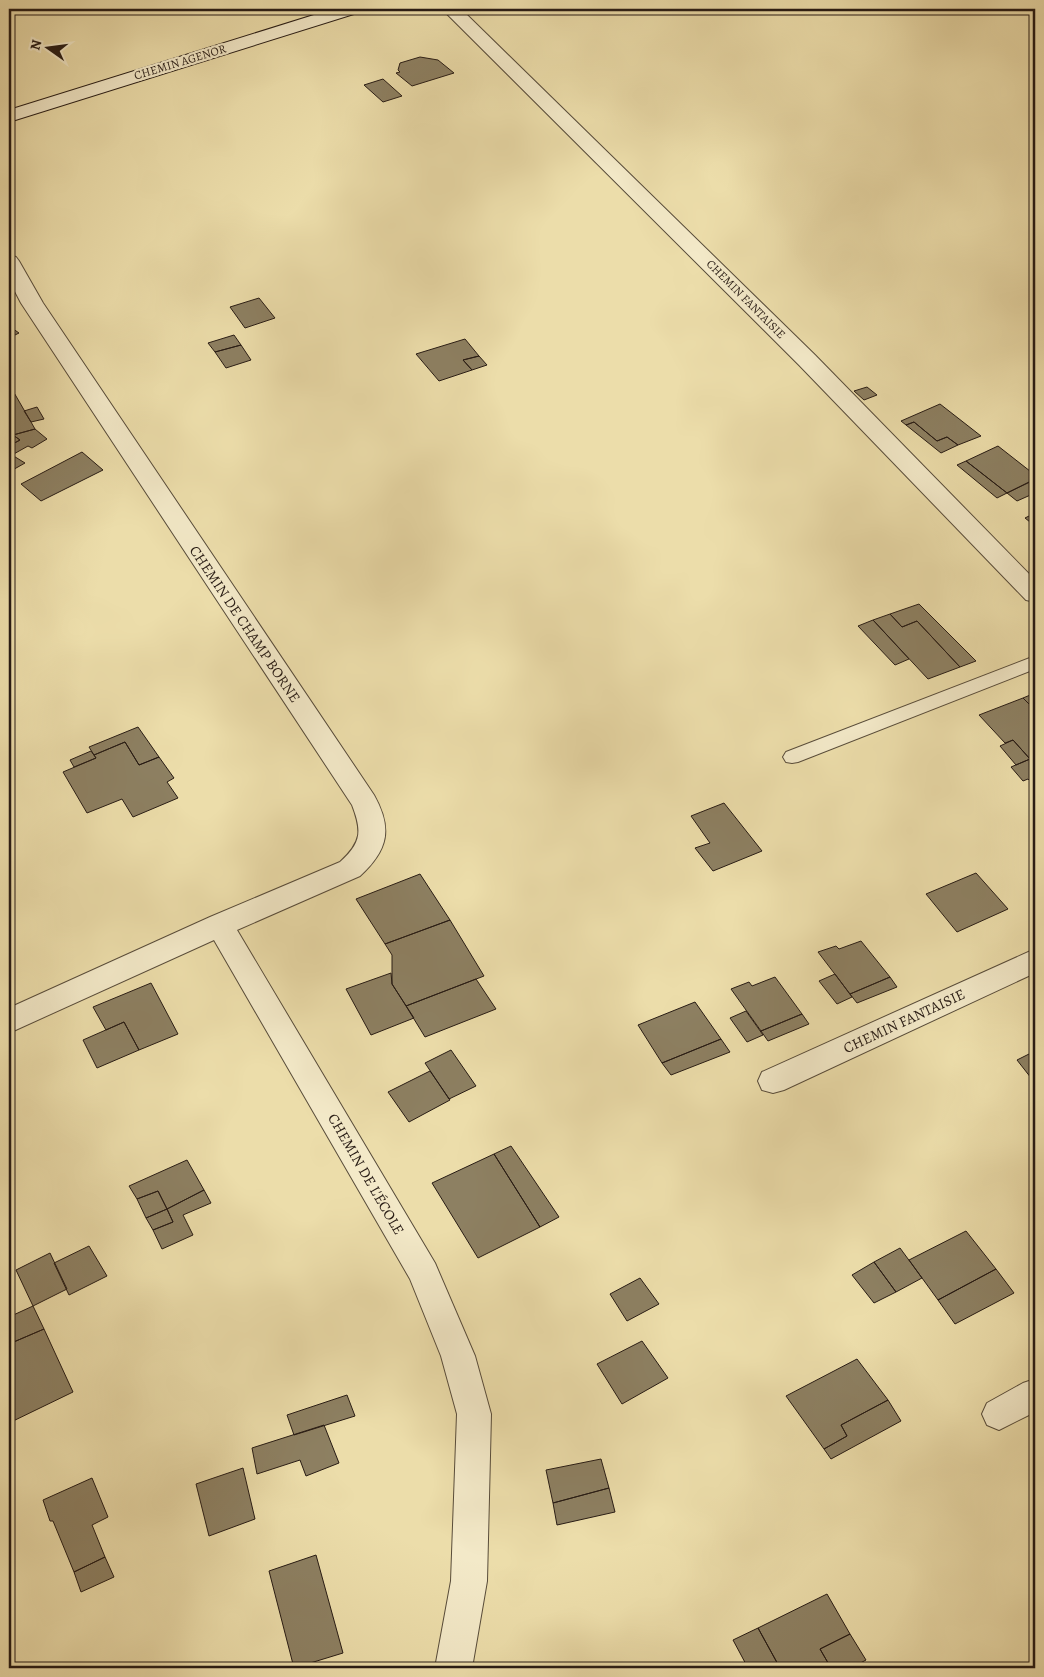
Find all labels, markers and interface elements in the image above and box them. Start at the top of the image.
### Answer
north arrow [22,22,72,72]
text: N [25,38,46,52]
street label: CHEMIN AGENOR [132,40,229,84]
street label: CHEMIN FANTAISIE [703,256,789,342]
street label: CHEMIN DE CHAMP BORNE [185,542,305,706]
street label: CHEMIN FANTAISIE [840,984,968,1058]
street label: CHEMIN DE L'ÉCOLE [323,1110,409,1238]

